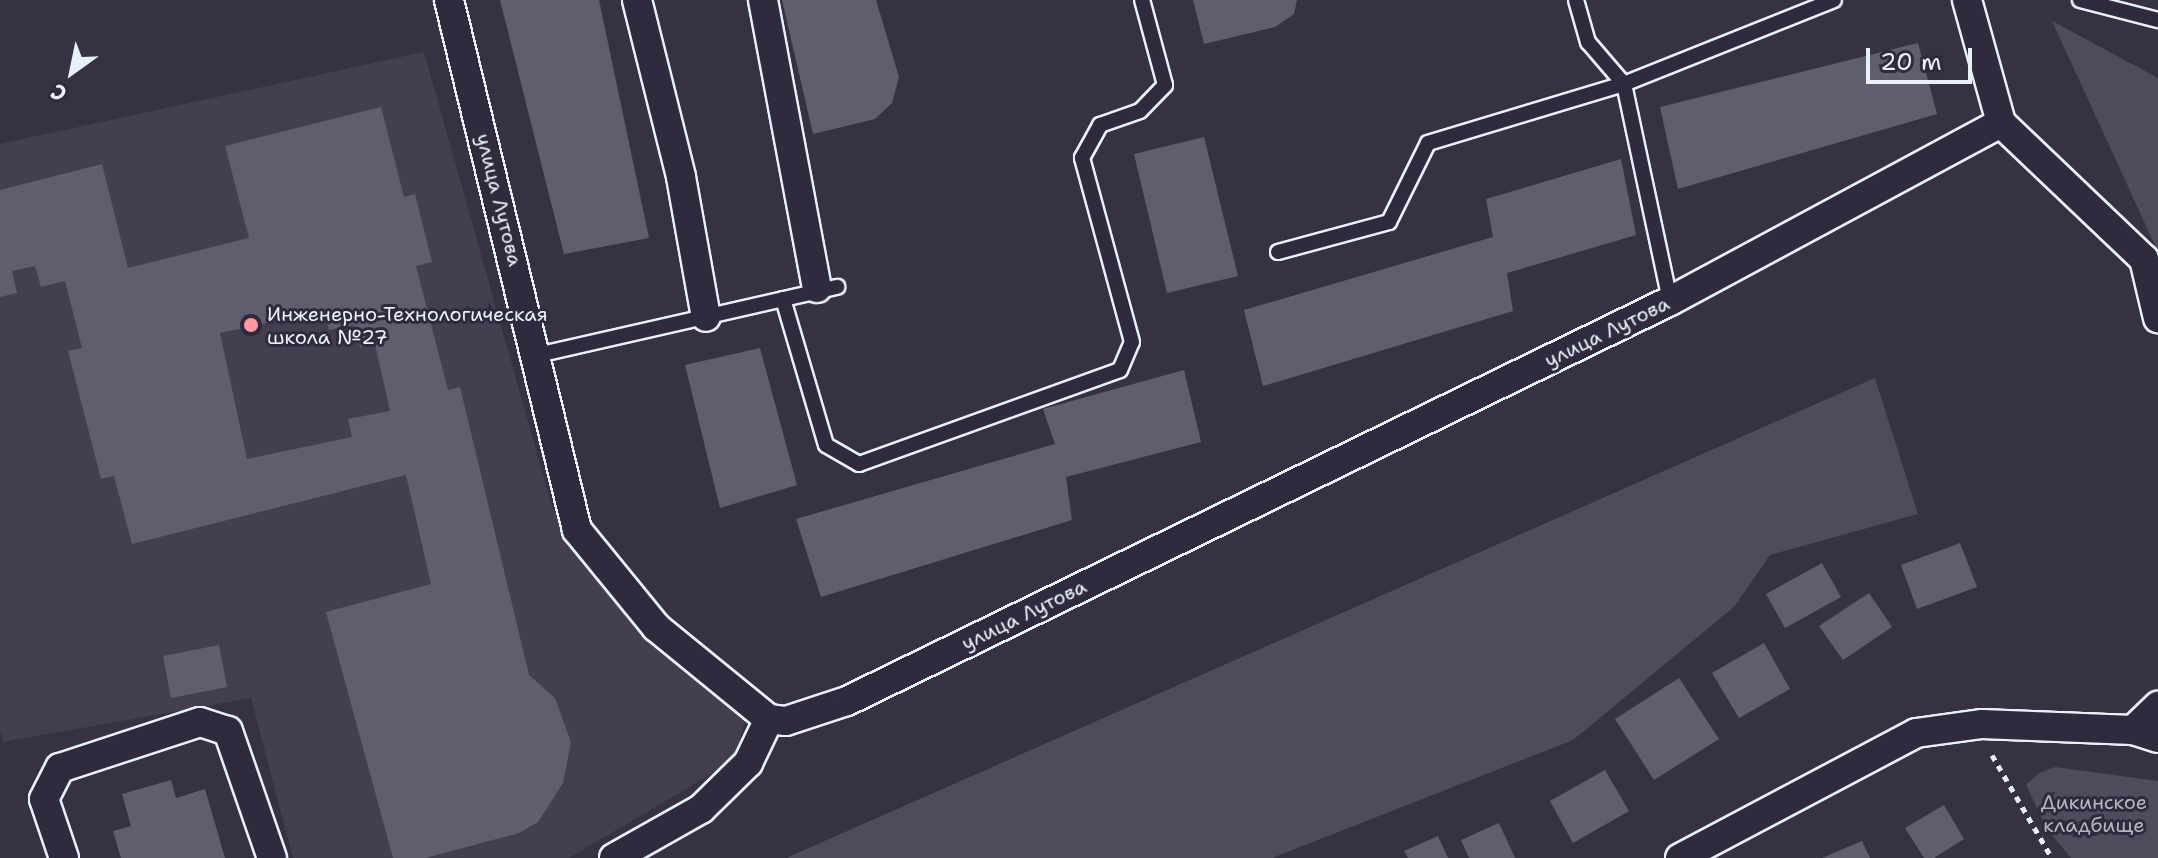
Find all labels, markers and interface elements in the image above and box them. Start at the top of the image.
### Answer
north arrow [32,32,112,112]
scale bar [1870,32,1976,82]
text: 20 m [1880,46,1942,78]
text: С [45,77,72,108]
street label: улица Лутова [471,131,527,269]
street label: улица Лутова [1541,291,1673,373]
place label: Инженерно-Технологическая школа №27 [267,302,548,349]
marker: Инженерно-Технологическая школа №27 [242,316,260,334]
street label: улица Лутова [958,574,1090,656]
park label: Дикинское кладбище [2041,791,2147,838]

